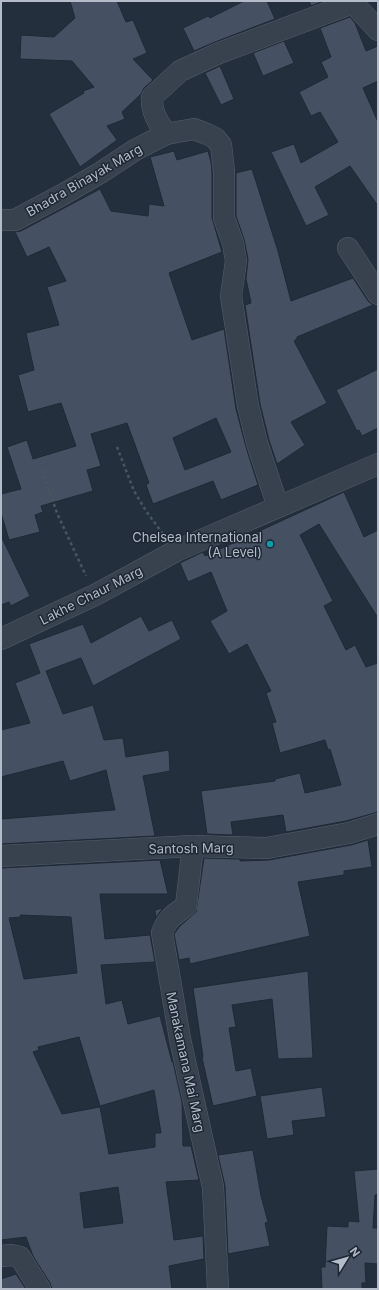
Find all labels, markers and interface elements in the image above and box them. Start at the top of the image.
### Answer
street label: Bhadra Binayak Marg [23,140,145,220]
place label: Chelsea International (A Level) [132,529,262,560]
marker: Chelsea International (A Level) [265,539,275,549]
street label: Lakhe Chaur Marg [37,562,145,628]
street label: Santosh Marg [148,839,234,857]
street label: Manakamana Mai Marg [163,990,209,1134]
north arrow [327,1238,367,1278]
text: N [347,1244,363,1260]

